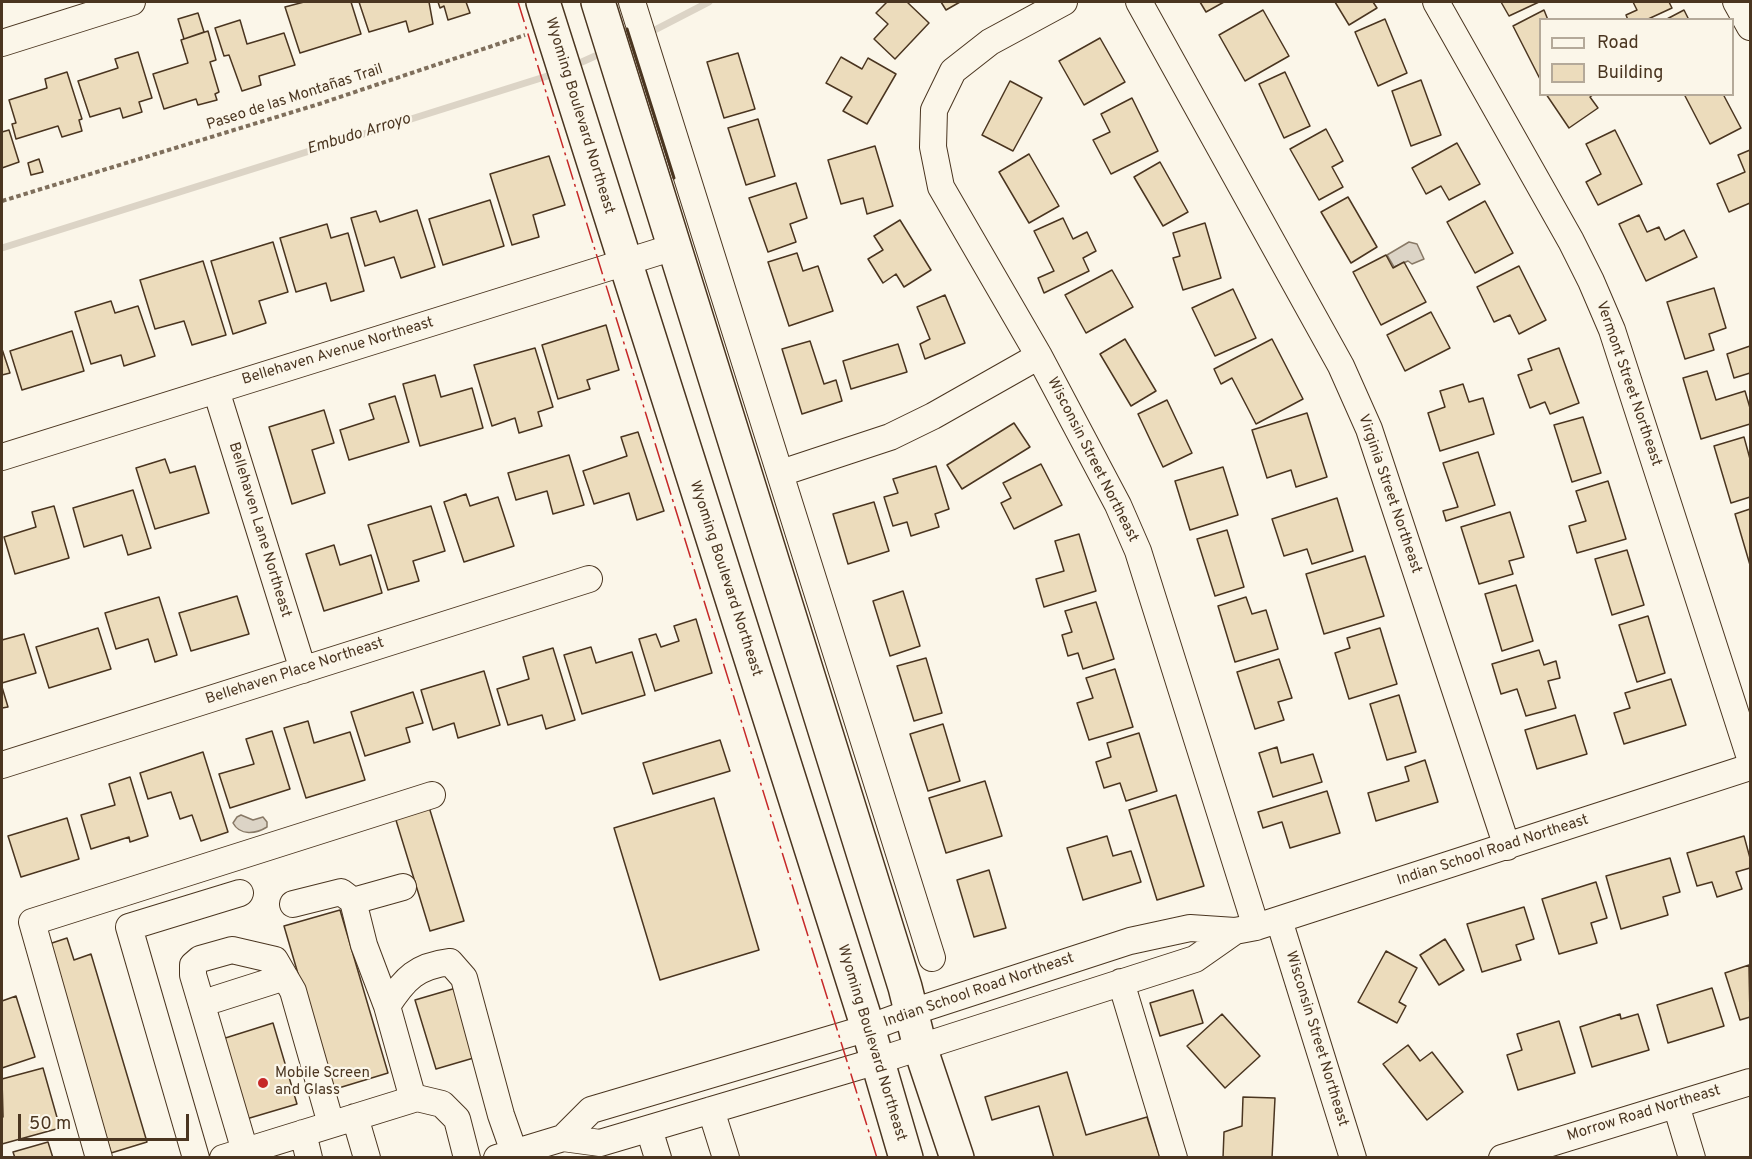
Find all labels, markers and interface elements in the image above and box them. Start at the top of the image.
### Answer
street label: Wyoming Boulevard Northeast [540,16,618,216]
legend [1539,18,1734,96]
text: Road [1597,32,1639,55]
street label: Paseo de las Montañas Trail [205,61,385,135]
text: Building [1597,62,1663,85]
water label: Embudo Arroyo [305,110,413,160]
street label: Vermont Street Northeast [1591,299,1665,469]
street label: Bellehaven Avenue Northeast [240,314,436,390]
street label: Wisconsin Street Northeast [1042,374,1142,546]
street label: Virginia Street Northeast [1353,412,1425,576]
street label: Bellehaven Lane Northeast [224,440,294,620]
street label: Wyoming Boulevard Northeast [685,479,765,679]
street label: Bellehaven Place Northeast [204,635,386,709]
street label: Indian School Road Northeast [1395,812,1591,890]
street label: Wyoming Boulevard Northeast [832,943,910,1143]
street label: Wisconsin Street Northeast [1281,949,1351,1129]
street label: Indian School Road Northeast [881,950,1077,1032]
place label: Mobile Screen and Glass [275,1065,370,1100]
marker: Mobile Screen and Glass [256,1076,270,1090]
street label: Morrow Road Northeast [1565,1082,1723,1146]
scale bar [21,1102,192,1140]
text: 50 m [29,1113,71,1136]

